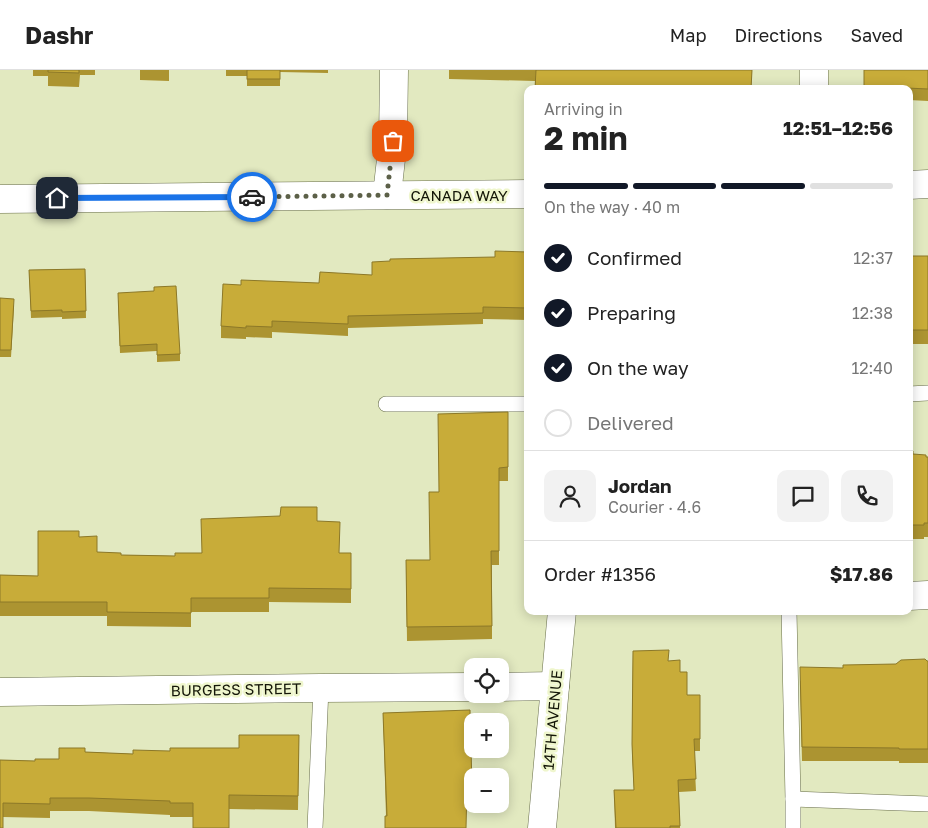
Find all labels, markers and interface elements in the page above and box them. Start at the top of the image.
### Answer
text: Dashr [25,20,93,49]
text: Map [670,24,706,46]
text: Directions [734,24,822,46]
text: Saved [850,24,903,46]
text: Arriving in [544,99,623,119]
text: 12:51–12:56 [783,116,893,139]
text: 2 min [544,119,628,157]
pin [372,120,414,162]
icon: bag [379,127,407,155]
courier [227,172,277,222]
pin [36,177,78,219]
icon: car [238,183,266,211]
icon: home [43,184,71,212]
street label: CANADA WAY [410,186,508,204]
text: On the way · 40 m [544,197,680,217]
icon: check [544,244,572,272]
text: Confirmed [587,246,682,269]
text: 12:37 [853,248,893,268]
icon: check [544,299,572,327]
text: Preparing [587,301,676,324]
text: 12:38 [852,303,893,323]
icon: check [544,354,572,382]
text: On the way [587,356,689,379]
text: 12:40 [851,358,893,378]
text: Delivered [587,411,674,434]
button: person [544,470,596,522]
button: chat [777,470,829,522]
button: phone [841,470,893,522]
text: Jordan [608,474,672,497]
text: Courier · 4.6 [608,497,701,517]
text: Order #1356 [544,562,656,585]
text: $17.86 [830,562,893,585]
map controls [464,658,509,813]
button: locate [464,658,509,703]
street label: 14TH AVENUE [539,669,565,771]
street label: BURGESS STREET [171,679,301,699]
button: + [464,713,509,758]
button: − [464,768,509,813]

